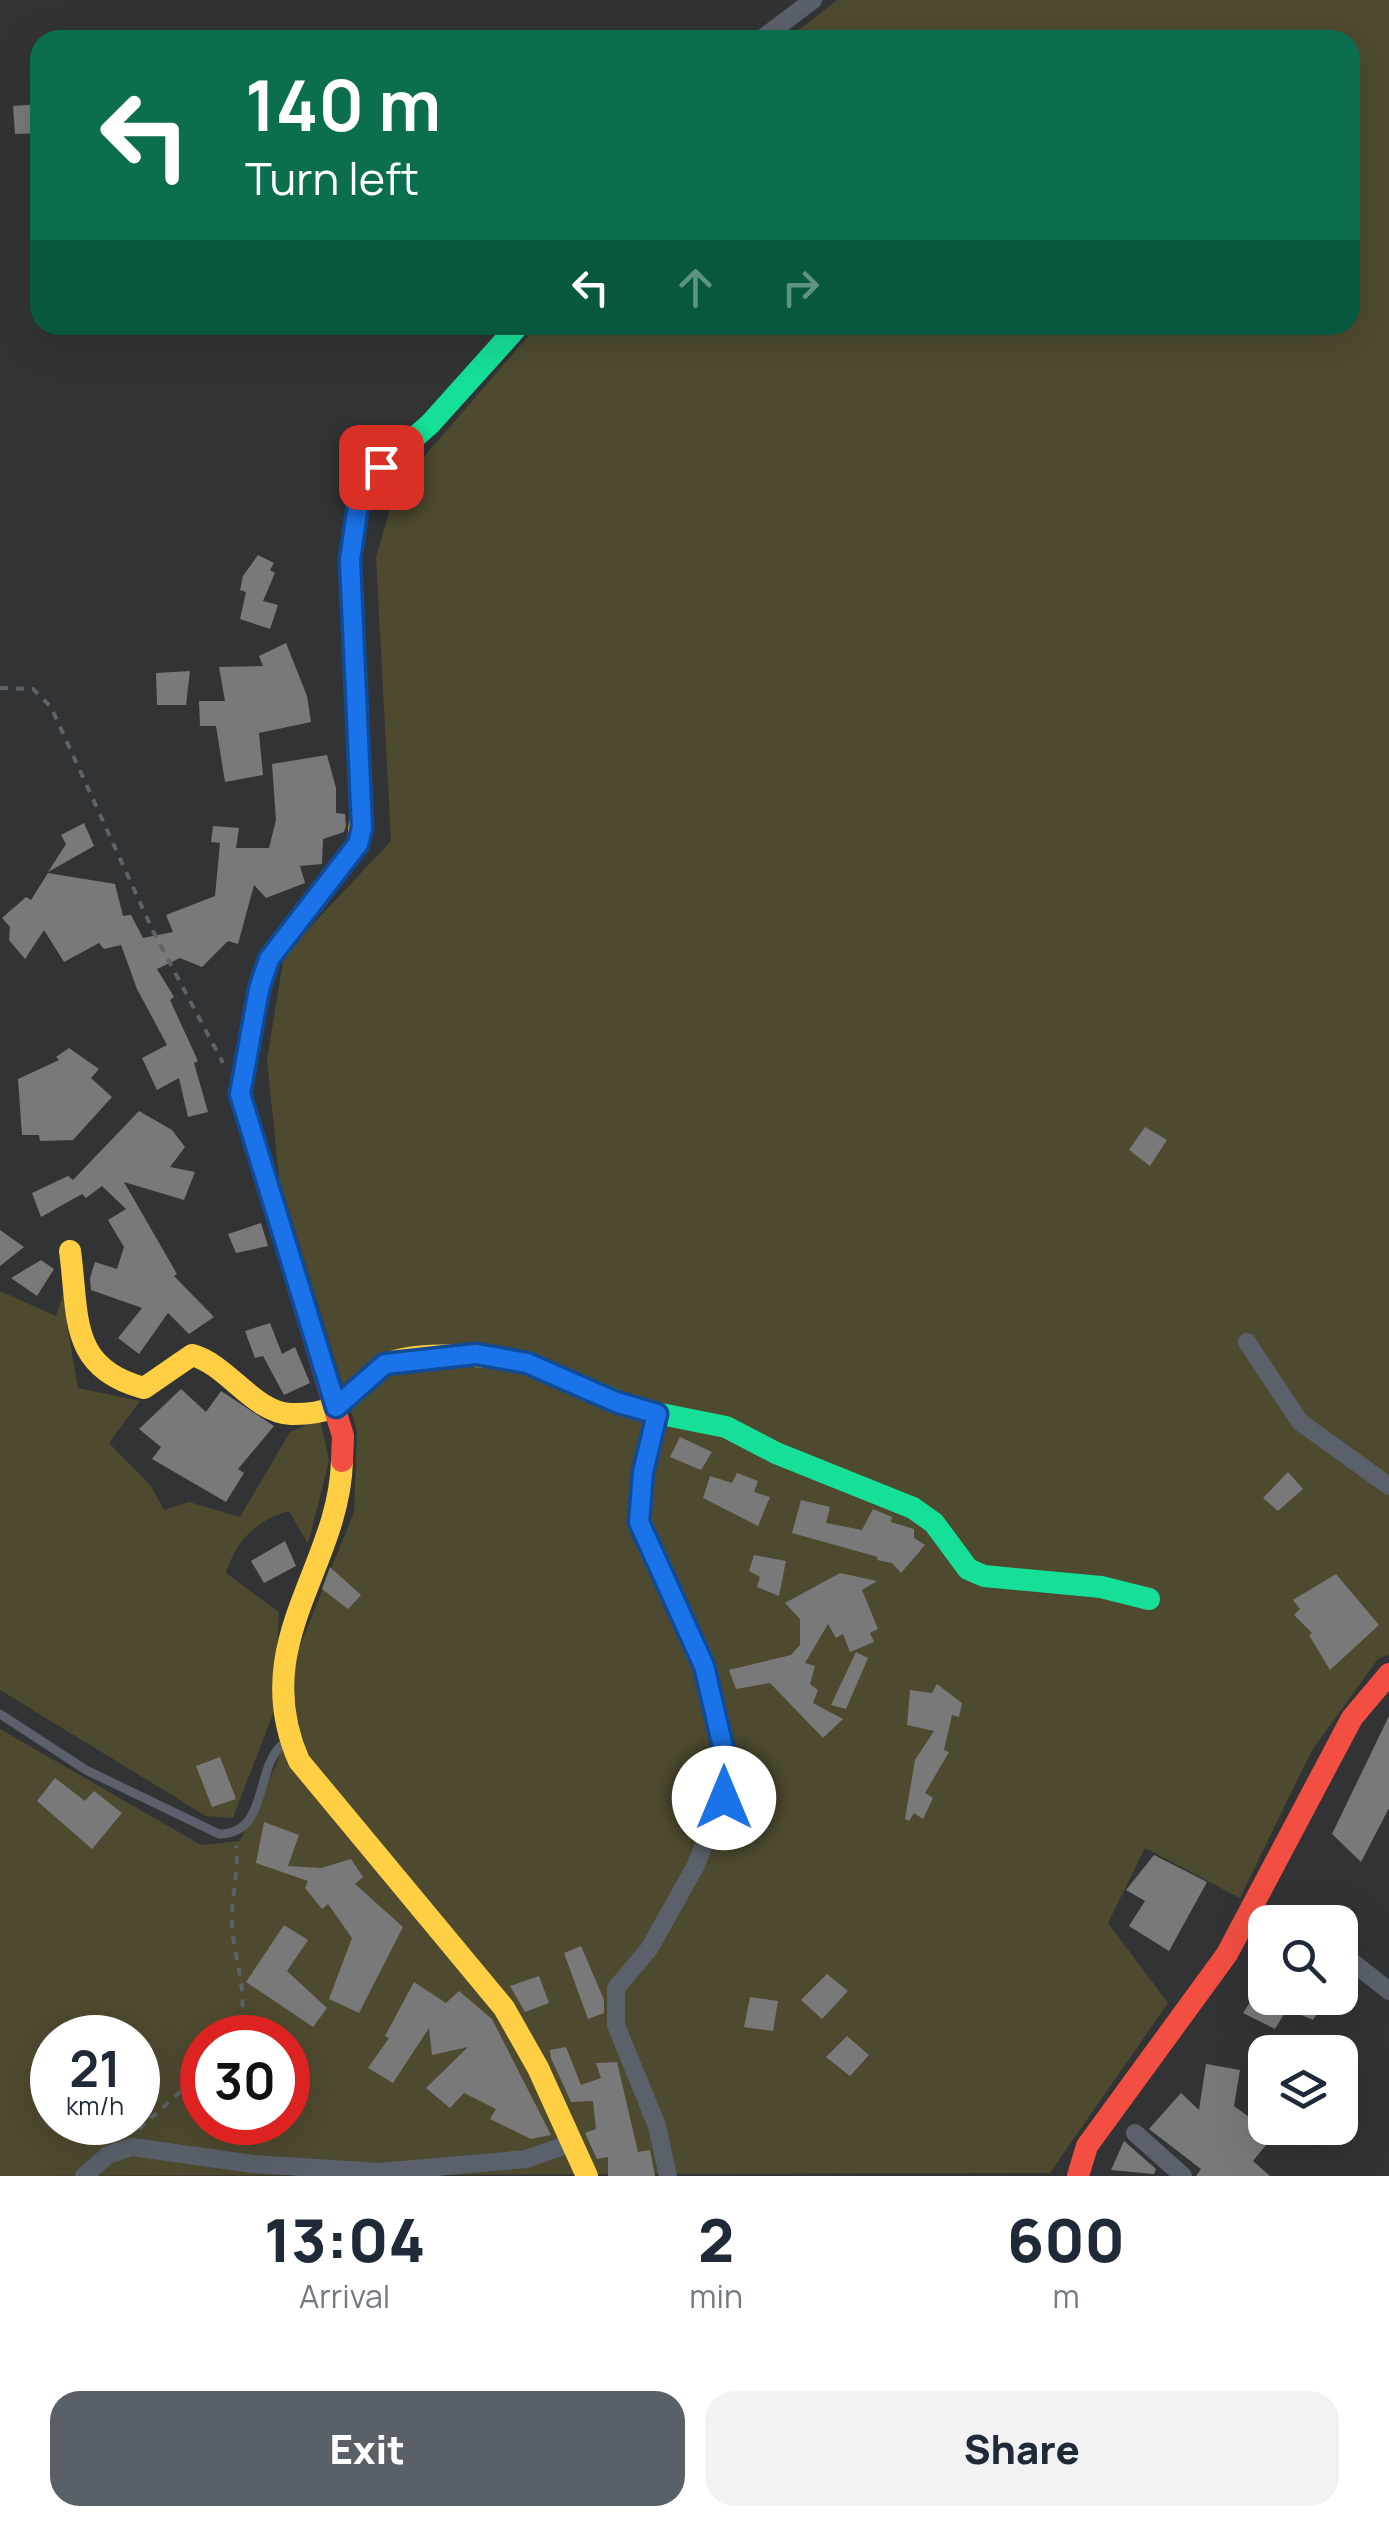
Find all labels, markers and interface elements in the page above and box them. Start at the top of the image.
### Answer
text: 140 m [245,56,441,152]
icon: left [80,70,210,200]
text: Turn left [245,147,419,209]
icon: left [563,260,618,315]
icon: ahead [668,260,723,315]
icon: right [773,260,828,315]
pin [339,425,424,510]
icon: arrive [354,440,409,495]
position arrow [672,1746,776,1850]
map controls [1248,1905,1358,2145]
button: search [1248,1905,1358,2015]
speed limit sign: 30 [180,2015,310,2145]
text: 21 [69,2034,121,2102]
button: layers [1248,2035,1358,2145]
text: km/h [66,2088,124,2123]
text: 13:04 [264,2198,425,2280]
text: 2 [698,2198,734,2280]
text: 600 [1007,2198,1125,2280]
text: Arrival [299,2274,390,2318]
text: min [689,2274,743,2318]
text: m [1052,2274,1080,2318]
button: Exit [50,2391,685,2506]
button: Share [705,2391,1339,2506]

